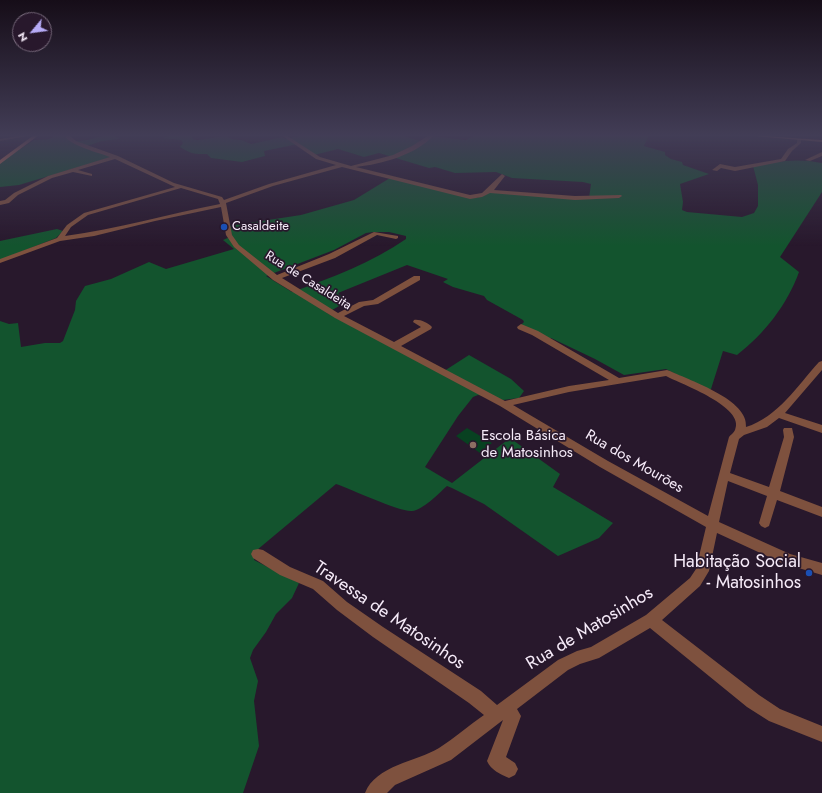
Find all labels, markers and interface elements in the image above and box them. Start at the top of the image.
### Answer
north arrow [12,12,52,52]
text: N [13,30,31,45]
place label: Casaldeite [232,219,289,235]
marker: Casaldeite [219,222,229,232]
street label: Rua de Casaldeita [262,248,354,314]
place label: Escola Básica de Matosinhos [481,427,573,462]
street label: Rua dos Mourões [582,427,686,497]
marker: Escola Básica de Matosinhos [468,440,478,450]
place label: Habitação Social - Matosinhos [673,552,801,594]
street label: Travessa de Matosinhos [309,557,469,675]
marker: Habitação Social - Matosinhos [804,568,814,578]
street label: Rua de Matosinhos [523,583,657,675]

